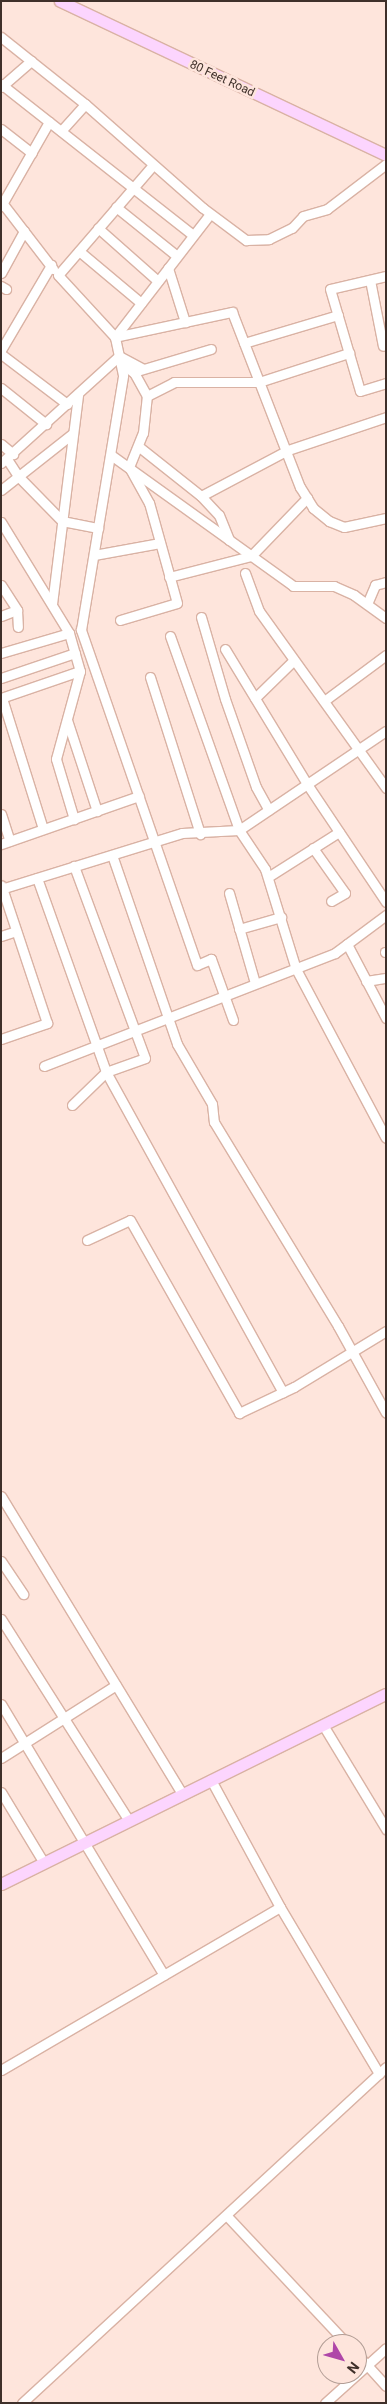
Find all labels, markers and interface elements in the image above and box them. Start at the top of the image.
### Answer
street label: 80 Feet Road [187,58,257,100]
north arrow [317,2334,367,2384]
text: N [344,2359,362,2376]

